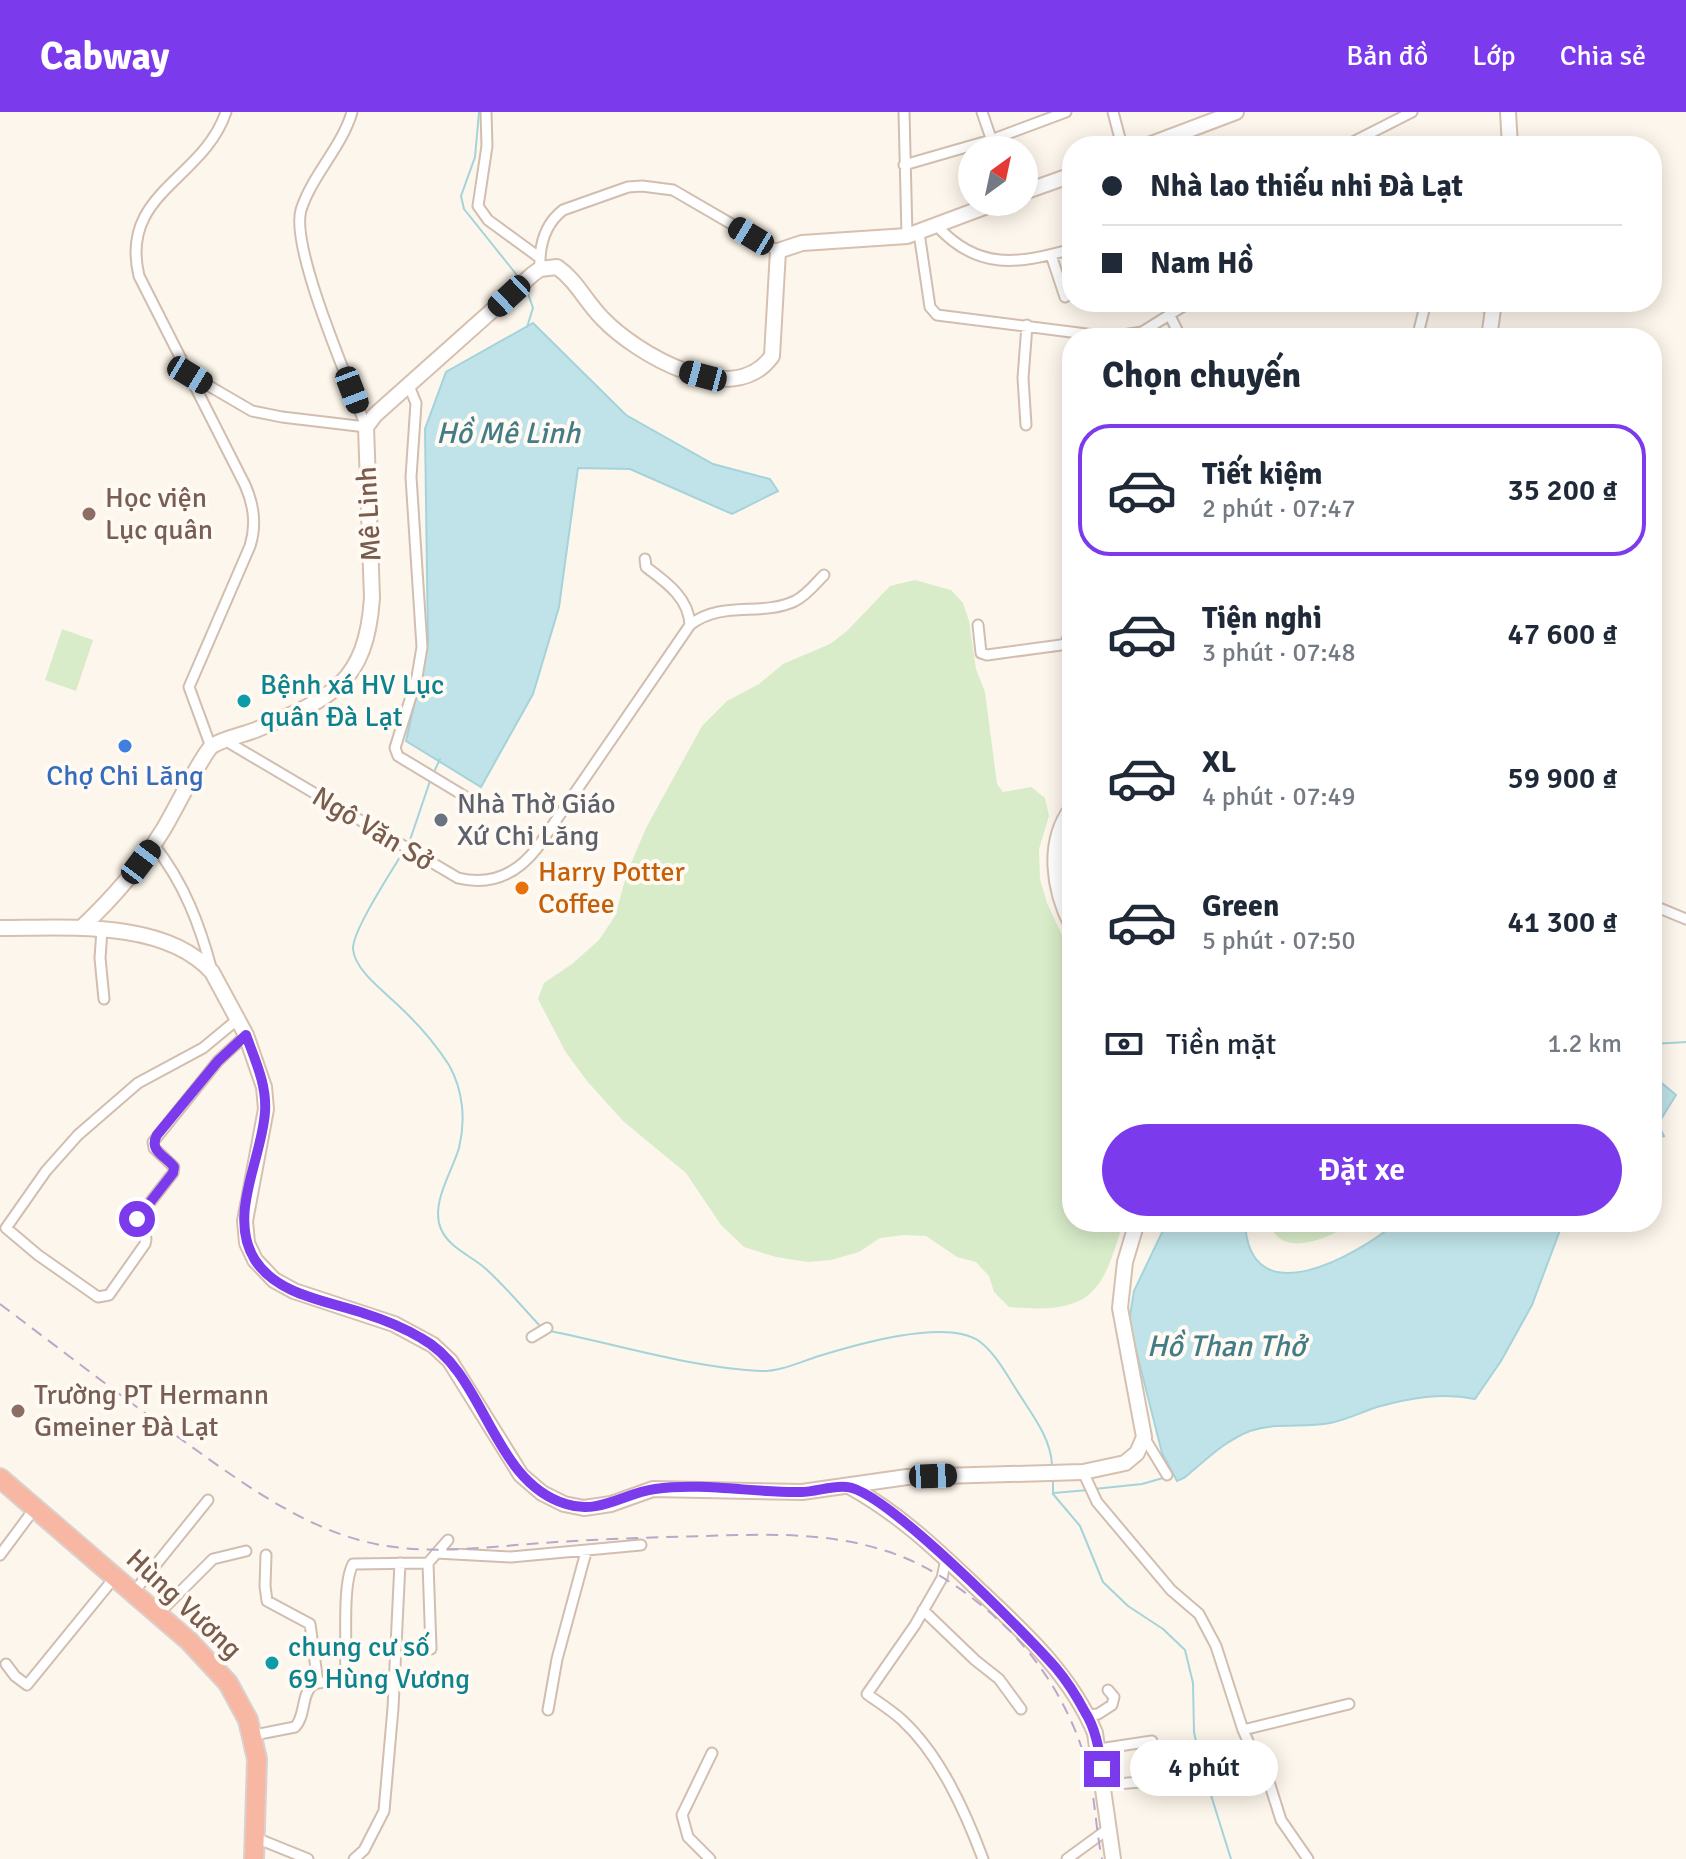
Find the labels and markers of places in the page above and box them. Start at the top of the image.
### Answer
place label: Học viện Lục quân [105,481,213,547]
marker: Học viện Lục quân [80,505,98,523]
place label: Bệnh xá HV Lục quân Đà Lạt [260,668,444,734]
marker: Bệnh xá HV Lục quân Đà Lạt [235,692,253,710]
marker: Chợ Chi Lăng [116,737,134,755]
place label: Chợ Chi Lăng [46,759,204,793]
place label: Nhà Thờ Giáo Xứ Chi Lăng [457,787,616,853]
marker: Nhà Thờ Giáo Xứ Chi Lăng [432,811,450,829]
place label: Harry Potter Coffee [538,855,685,921]
marker: Harry Potter Coffee [513,879,531,897]
place label: Trường PT Hermann Gmeiner Đà Lạt [34,1378,269,1444]
marker: Trường PT Hermann Gmeiner Đà Lạt [9,1402,27,1420]
place label: chung cư số 69 Hùng Vương [288,1630,470,1696]
marker: chung cư số 69 Hùng Vương [263,1654,281,1672]

